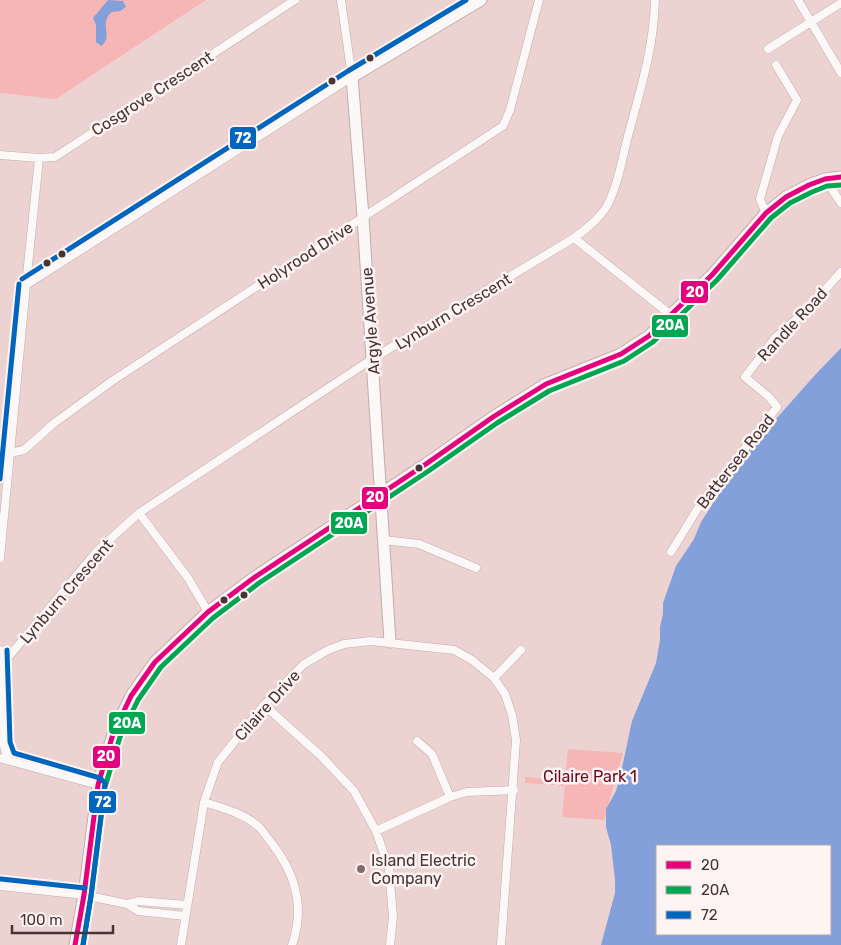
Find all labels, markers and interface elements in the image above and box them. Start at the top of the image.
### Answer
street label: Cosgrove Crescent [88,47,217,140]
unlabelled marker [365,53,375,63]
unlabelled marker [327,76,337,86]
line badge: 72 [229,126,257,150]
text: 72 [234,130,252,147]
street label: Holyrood Drive [254,218,356,293]
unlabelled marker [57,249,67,259]
unlabelled marker [42,258,52,268]
street label: Argyle Avenue [357,267,384,375]
street label: Lynburn Crescent [392,269,515,354]
line badge: 20 [680,280,709,304]
text: 20 [686,284,704,301]
street label: Randle Road [754,284,831,365]
line badge: 20A [651,314,689,338]
text: 20A [656,317,684,334]
street label: Battersea Road [693,410,778,512]
unlabelled marker [414,463,424,473]
line badge: 20 [361,486,389,510]
text: 20 [366,489,384,506]
line badge: 20A [330,511,368,535]
text: 20A [335,515,363,532]
street label: Lynburn Crescent [16,535,117,647]
unlabelled marker [239,590,249,600]
unlabelled marker [219,595,229,605]
street label: Cilaire Drive [231,666,304,745]
line badge: 20A [108,711,146,735]
text: 20A [113,715,141,732]
line badge: 20 [92,745,121,769]
text: 20 [97,748,115,765]
park label: Cilaire Park 1 [543,767,637,786]
line badge: 72 [88,790,117,814]
text: 72 [94,794,112,811]
legend [656,845,831,935]
place label: Island Electric Company [371,851,476,888]
text: 20 [701,856,719,874]
marker: Island Electric Company [355,863,367,875]
text: 20A [701,881,729,899]
scale bar [12,902,114,934]
text: 72 [701,906,718,924]
text: 100 m [20,911,62,929]

